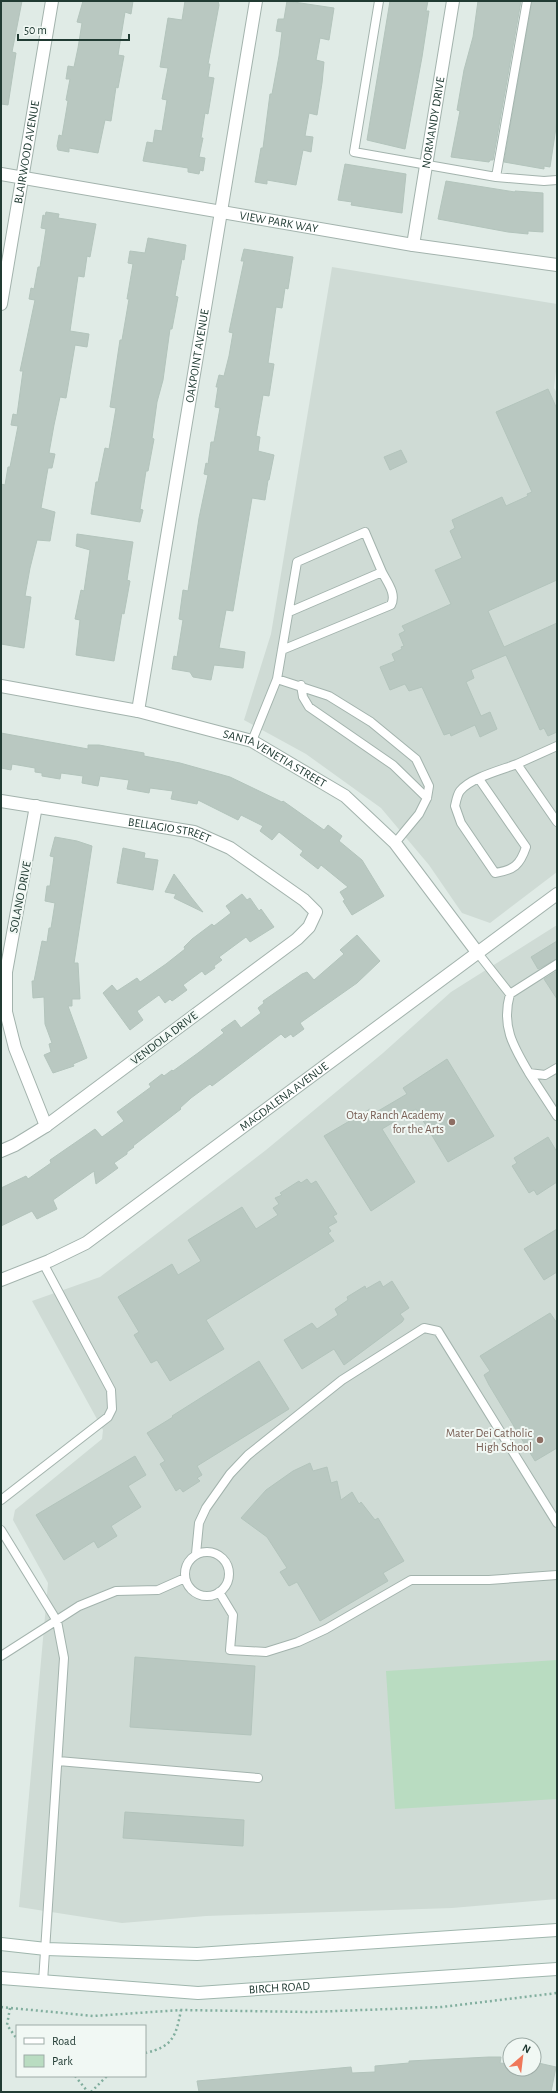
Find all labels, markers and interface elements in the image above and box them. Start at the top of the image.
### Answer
scale bar [18,16,129,42]
text: 50 m [24,24,47,36]
street label: NORMANDY DRIVE [420,76,447,169]
street label: BLAIRWOOD AVENUE [12,100,41,205]
street label: VIEW PARK WAY [239,209,320,235]
street label: OAKPOINT AVENUE [183,308,211,404]
street label: SANTA VENETIA STREET [222,728,329,790]
street label: BELLAGIO STREET [127,816,213,845]
street label: SOLANO DRIVE [7,860,33,934]
street label: VENDOLA DRIVE [128,1009,200,1067]
street label: MAGDALENA AVENUE [237,1060,330,1133]
place label: Otay Ranch Academy for the Arts [346,1109,444,1135]
marker: Otay Ranch Academy for the Arts [447,1117,457,1127]
place label: Mater Dei Catholic High School [446,1427,532,1453]
marker: Mater Dei Catholic High School [535,1435,545,1445]
street label: BIRCH ROAD [248,1980,311,1996]
legend [16,2025,146,2077]
text: Road [52,2035,76,2047]
north arrow [502,2037,542,2077]
text: N [520,2042,532,2055]
text: Park [52,2055,73,2067]

